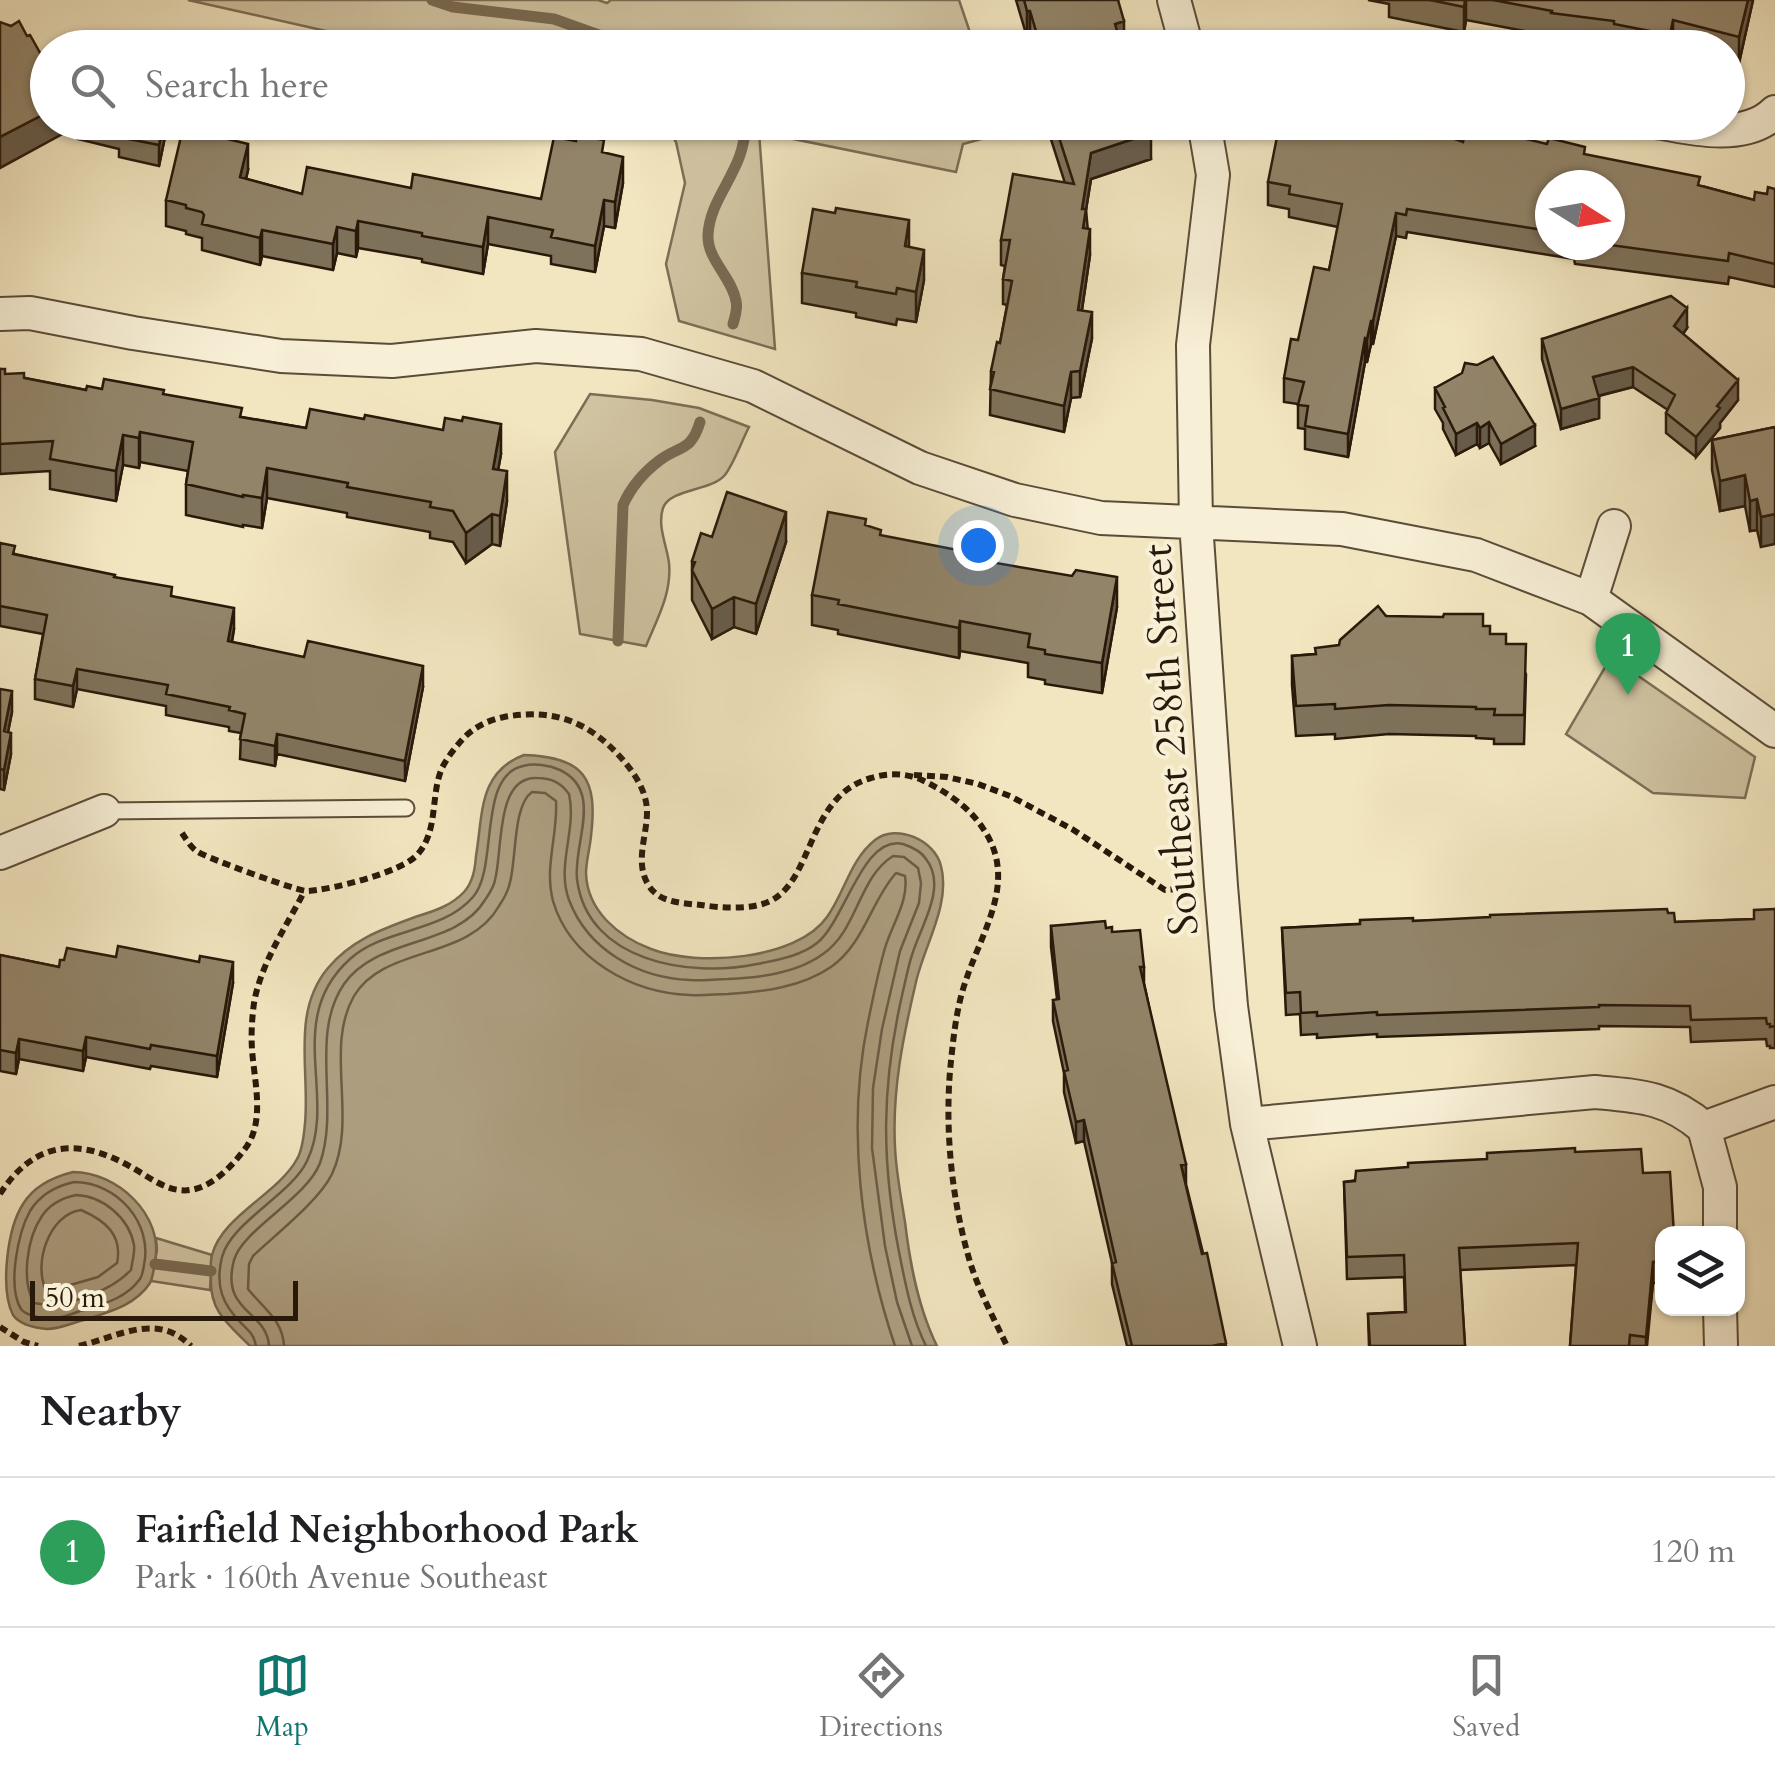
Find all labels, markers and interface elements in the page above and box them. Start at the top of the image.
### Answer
search box [30,30,1745,140]
icon: search [65,58,120,113]
text: Search here [145,59,329,111]
north arrow [1535,170,1625,260]
your location [953,520,1004,571]
street label: Southeast 258th Street [1128,542,1213,937]
pin: 1 [1596,612,1660,695]
map controls [1655,1226,1745,1316]
button: layers [1655,1226,1745,1316]
scale bar [30,1276,298,1320]
text: 50 m [45,1279,105,1317]
text: Nearby [40,1383,182,1440]
text: Fairfield Neighborhood Park [135,1504,638,1556]
text: 1 [64,1530,81,1574]
text: 120 m [1650,1530,1735,1574]
text: Park · 160th Avenue Southeast [135,1556,547,1600]
tab: Map [255,1648,310,1746]
tab: Directions [819,1648,943,1746]
tab: Saved [1452,1648,1520,1746]

